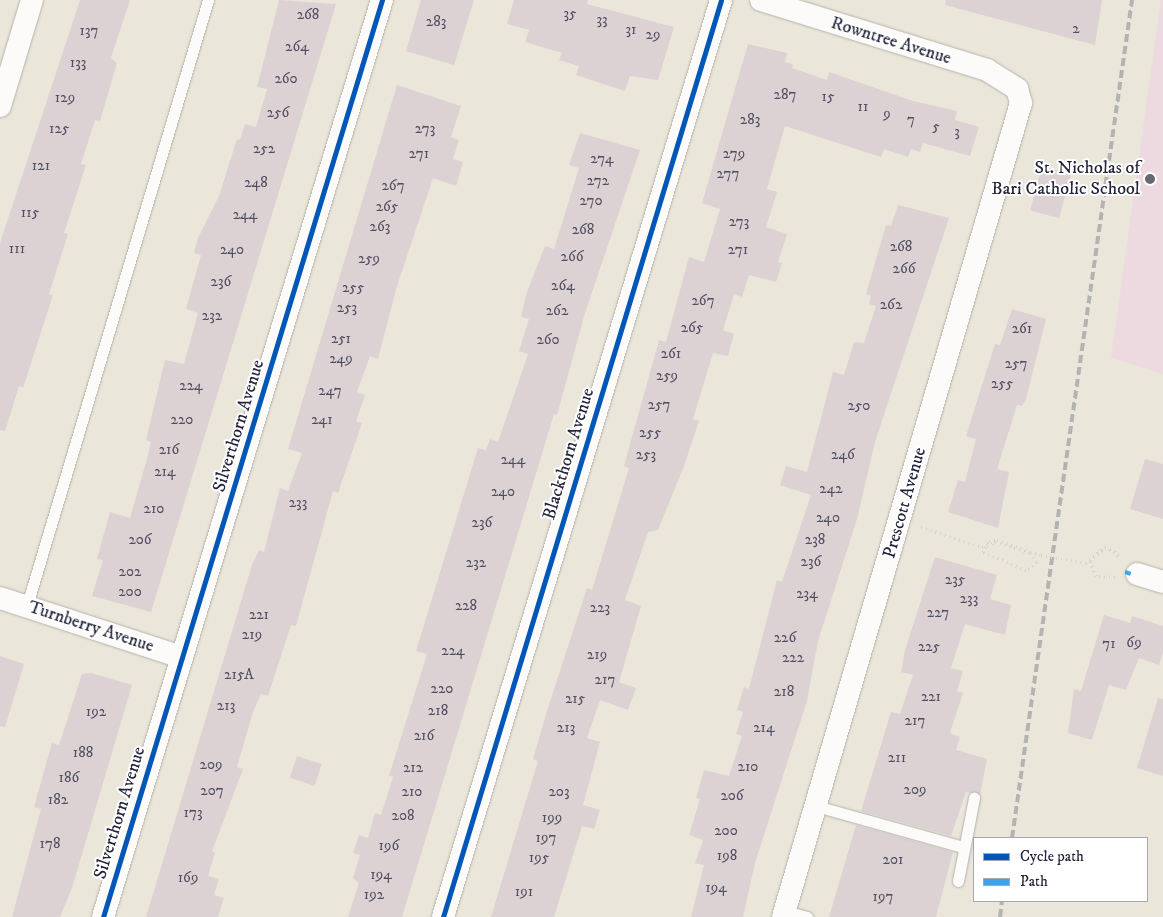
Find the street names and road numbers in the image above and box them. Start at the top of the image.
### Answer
street label: Rowntree Avenue [828,12,954,70]
street label: Silverthorn Avenue [209,357,269,495]
street label: Blackthorn Avenue [539,386,599,522]
street label: Prescott Avenue [879,445,931,561]
street label: Turnberry Avenue [26,597,156,657]
street label: Silverthorn Avenue [90,744,150,882]

